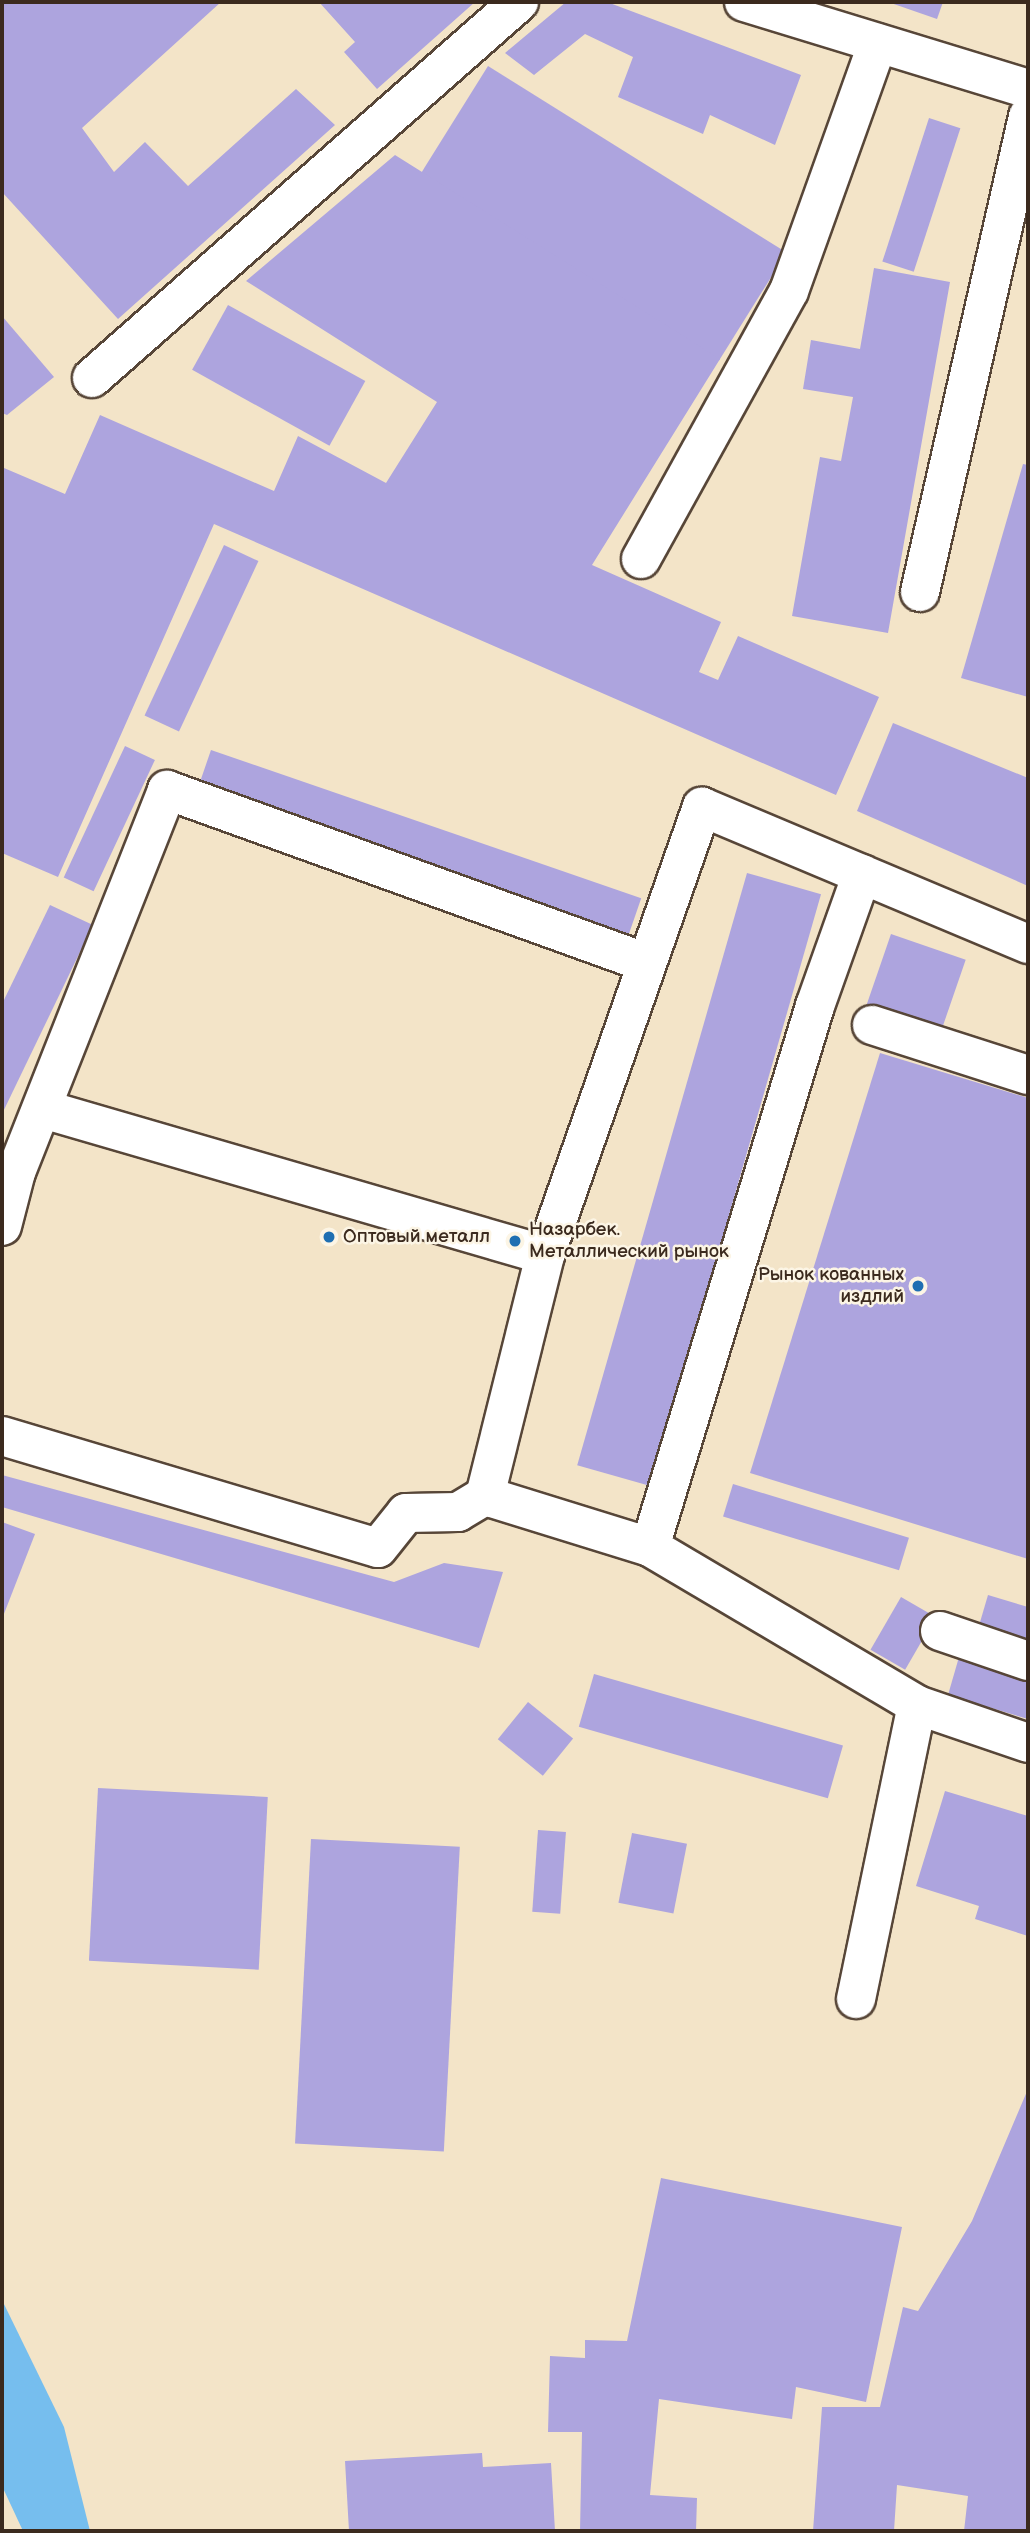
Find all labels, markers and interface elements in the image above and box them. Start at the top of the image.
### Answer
place label: Назарбек. Металлический рынок [529,1219,729,1263]
place label: Оптовый металл [343,1226,490,1248]
marker: Оптовый металл [321,1229,337,1245]
marker: Назарбек. Металлический рынок [507,1233,523,1249]
place label: Рынок кованных издлий [758,1264,904,1308]
marker: Рынок кованных издлий [910,1278,926,1294]

